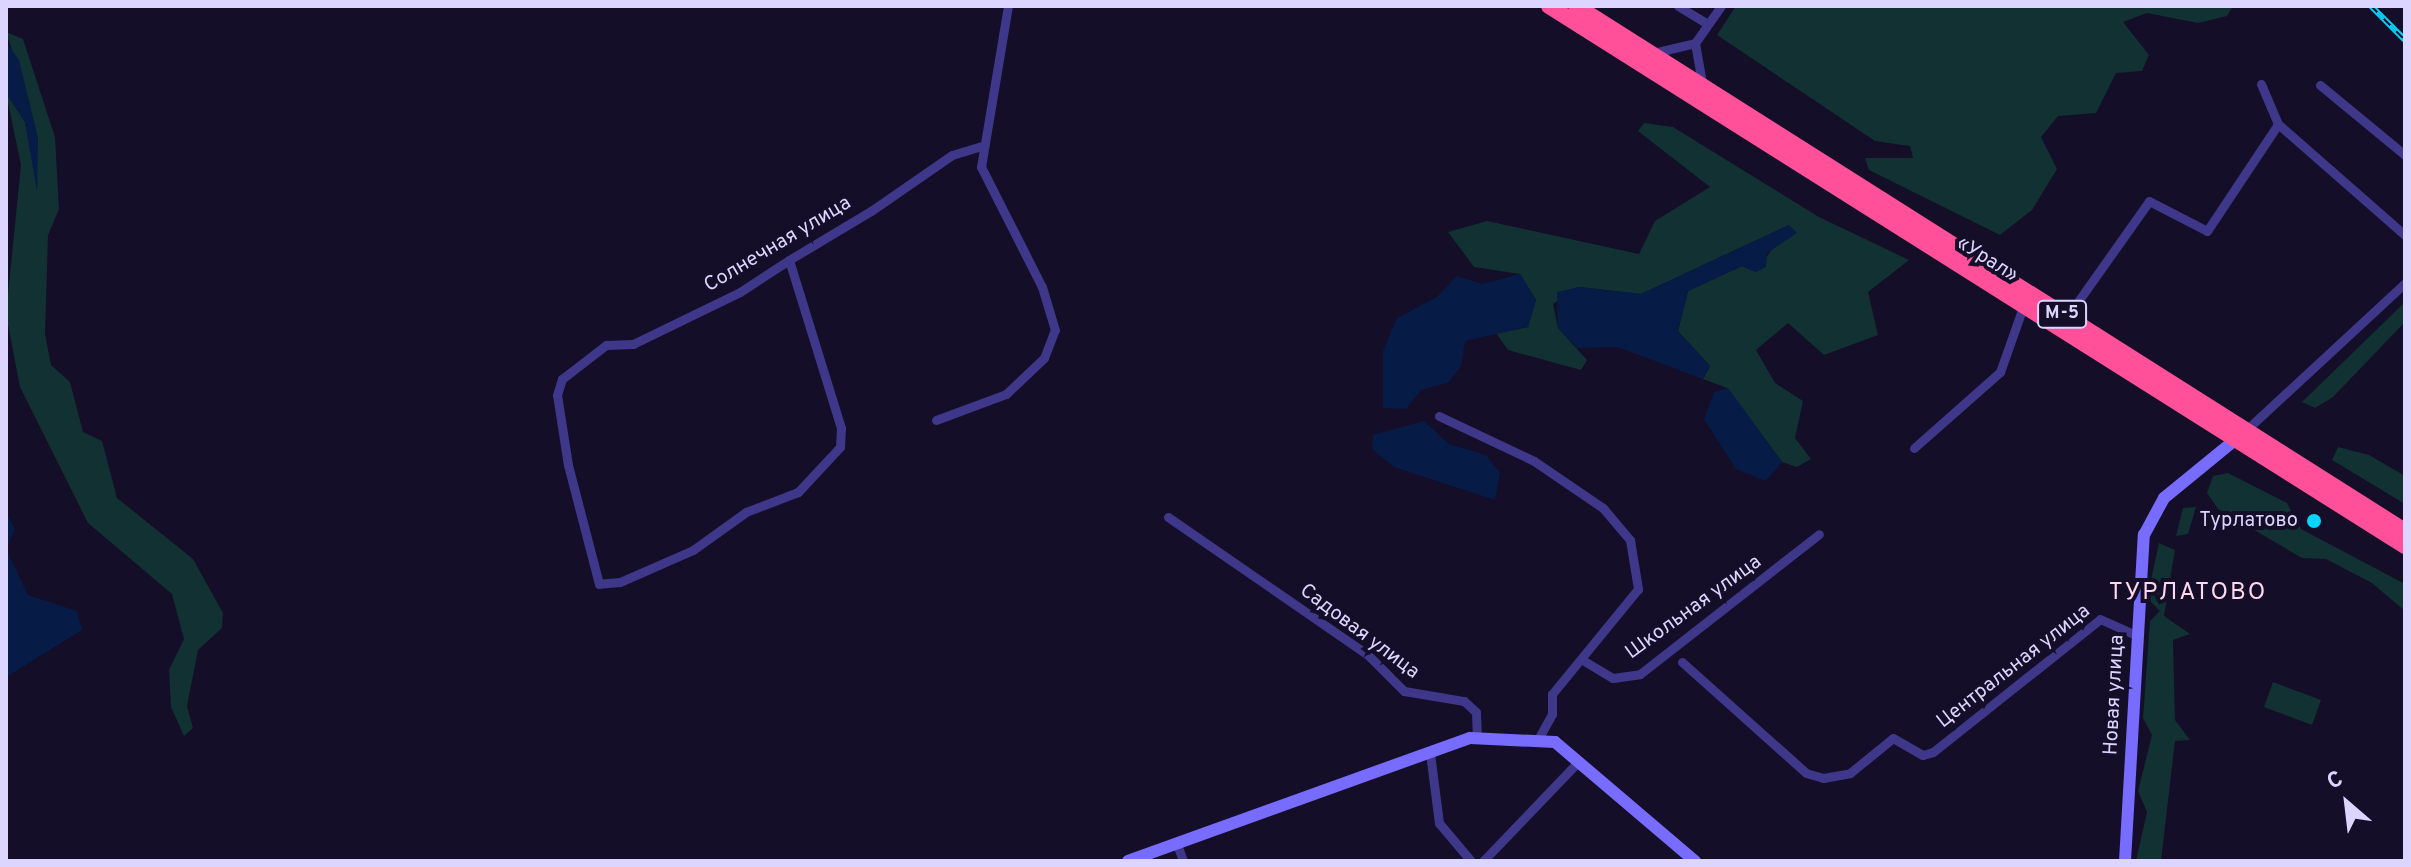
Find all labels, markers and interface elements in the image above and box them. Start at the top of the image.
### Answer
street label: Солнечная улица [700,192,856,298]
street label: «Урал» [1952,232,2022,288]
road number: М-5 [2036,300,2088,328]
place label: Турлатово [2199,509,2298,533]
marker: Турлатово [2305,512,2323,530]
street label: Школьная улица [1621,551,1767,665]
street label: Садовая улица [1294,579,1424,685]
district label: ТУРЛАТОВО [2109,580,2267,608]
street label: Центральная улица [1933,600,2095,734]
street label: Новая улица [2100,634,2130,756]
north arrow [2307,763,2387,843]
text: С [2323,766,2348,797]

